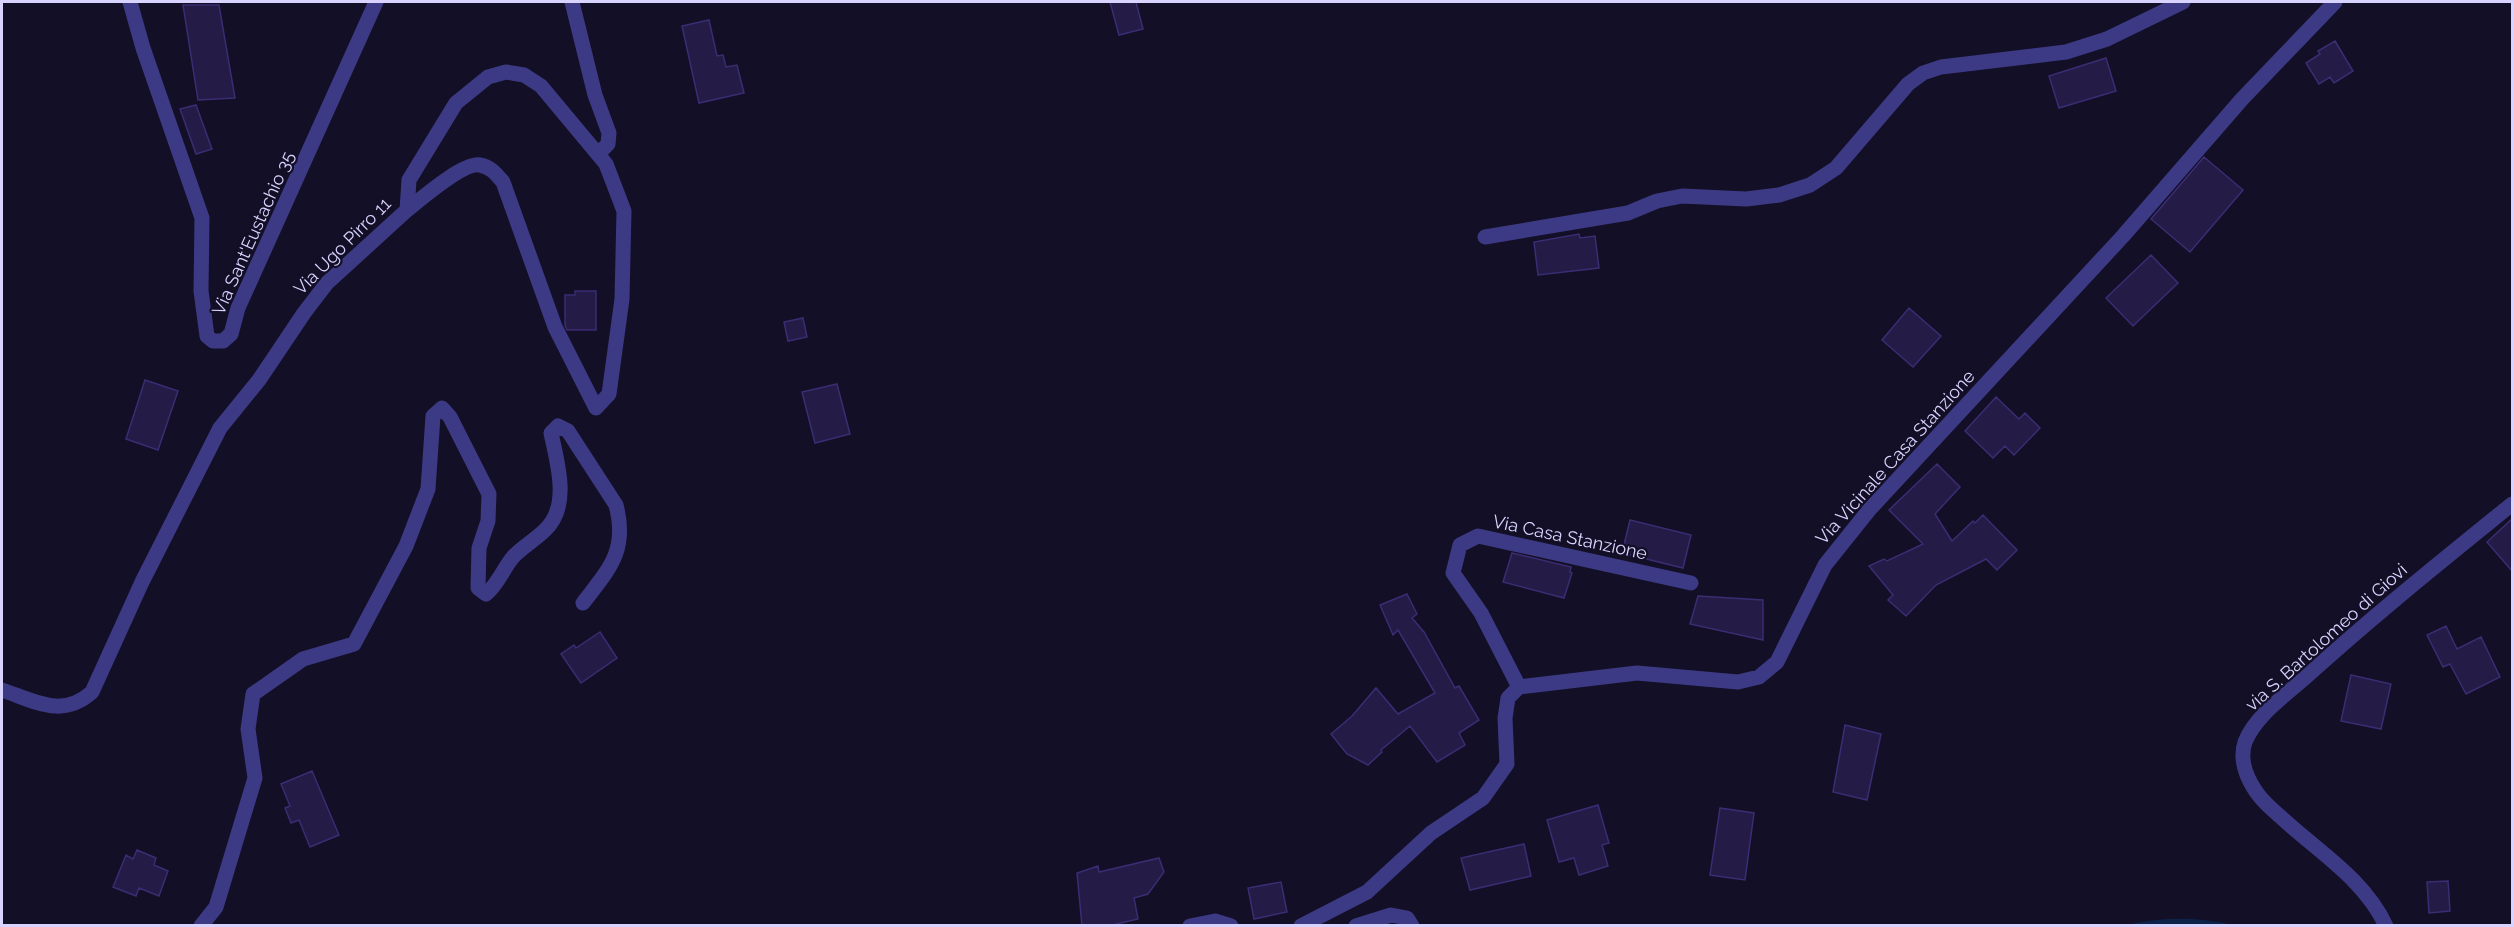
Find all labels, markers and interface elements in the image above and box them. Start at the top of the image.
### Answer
street label: Via Sant'Eustachio 35 [208,148,299,318]
street label: Via Ugo Pirro 11 [289,193,395,299]
street label: Via Vicinale Casa Stanzione [1811,365,1979,548]
street label: Via Casa Stanzione [1491,510,1650,564]
street label: via S. Bartolomeo di Giovi [2241,559,2411,715]

